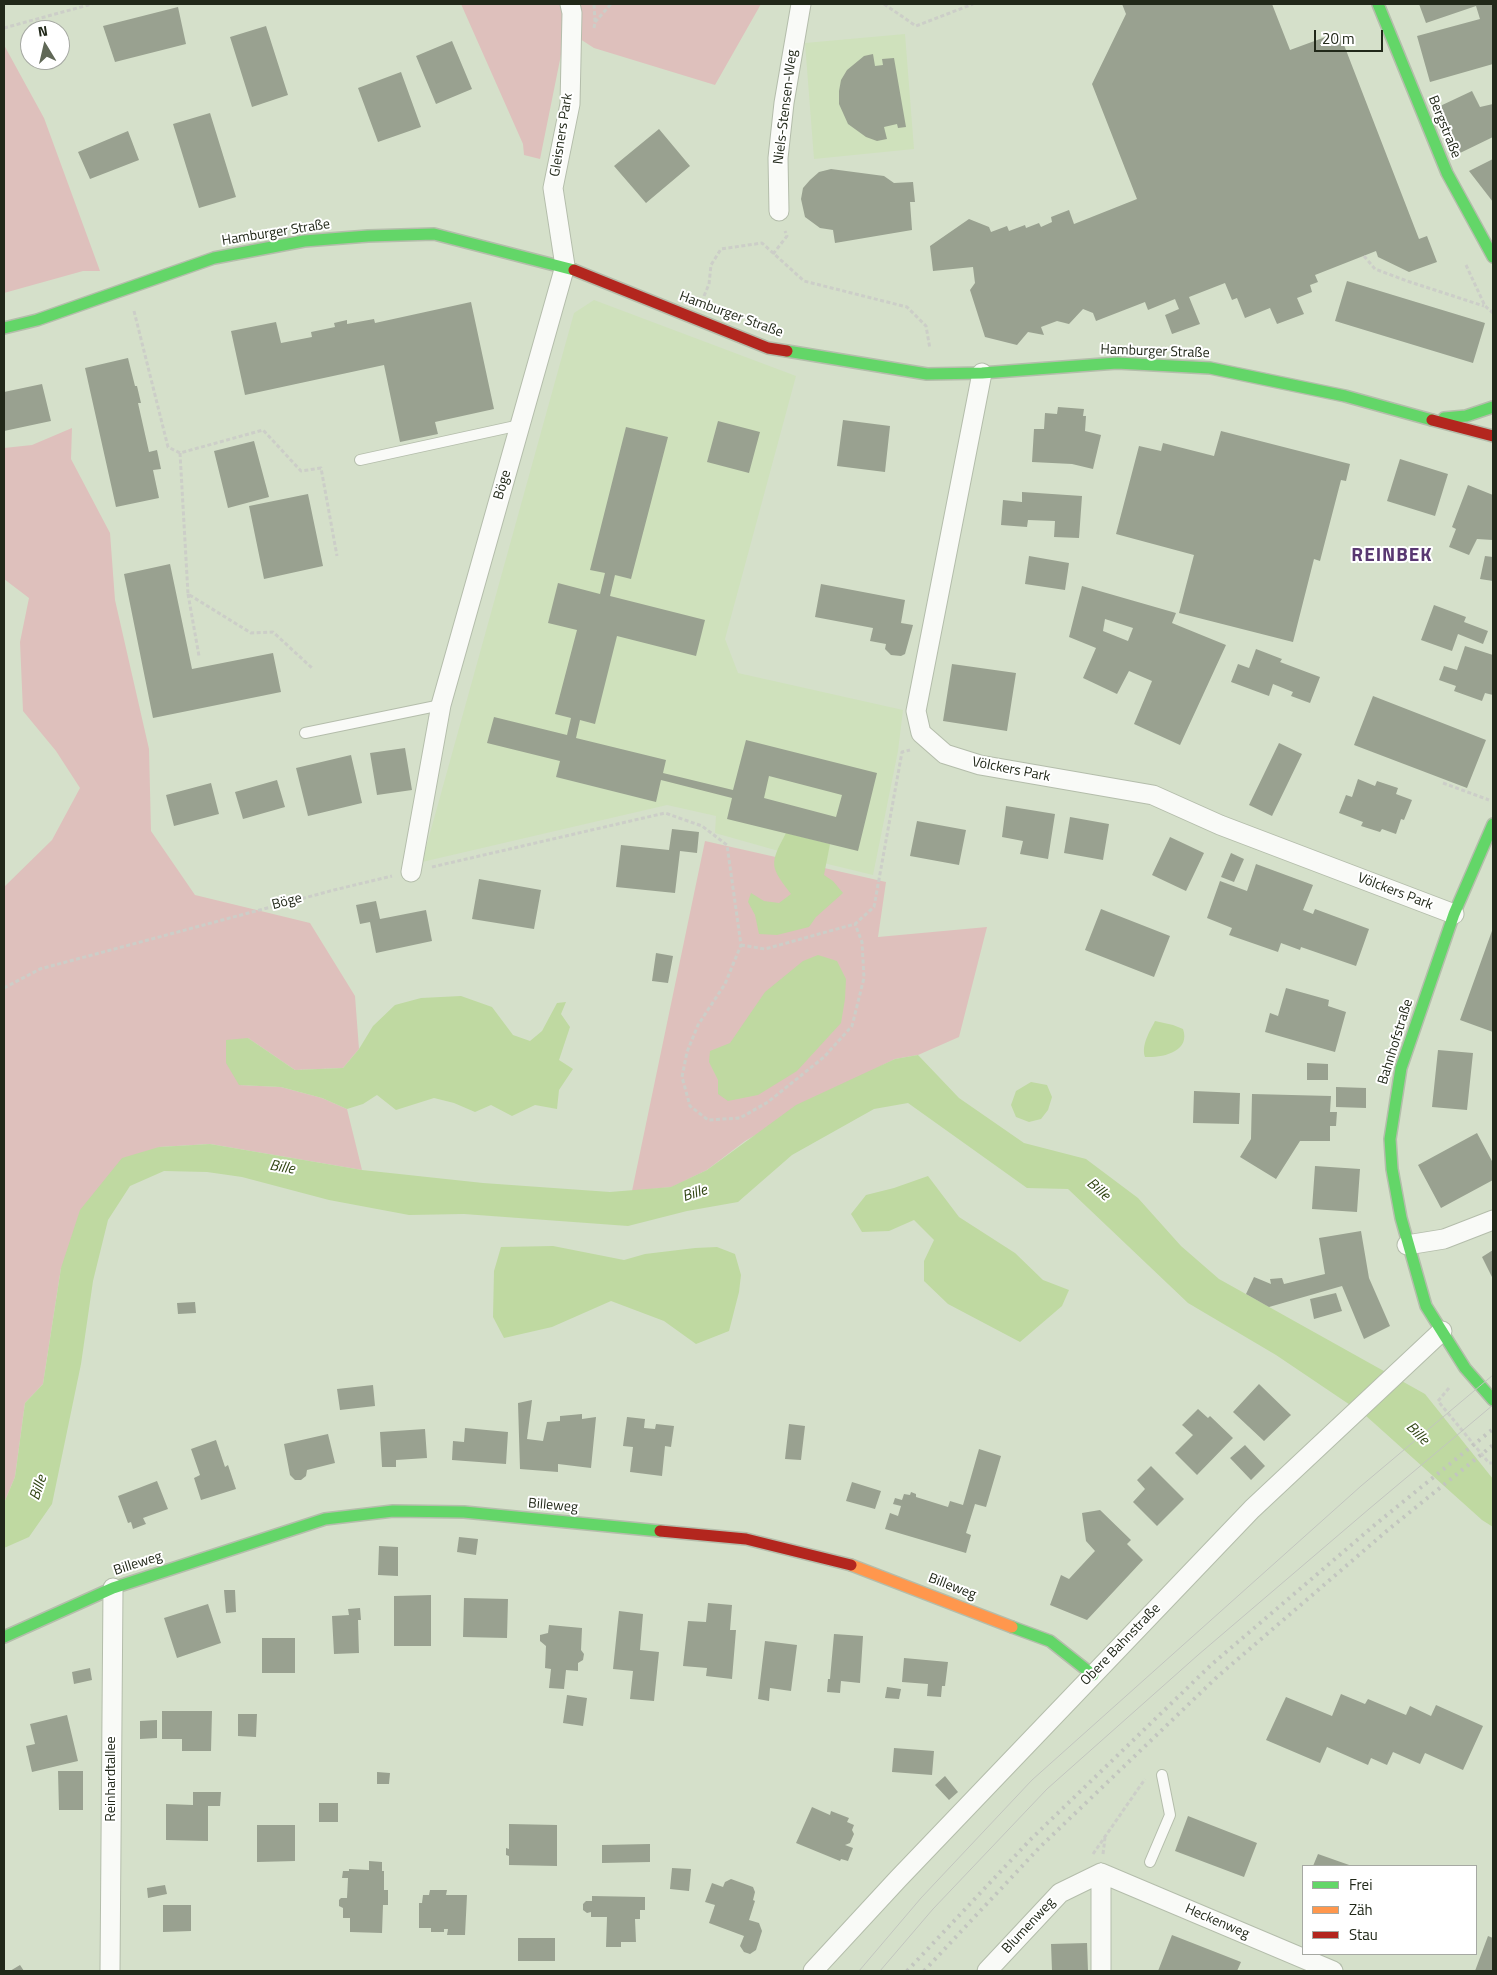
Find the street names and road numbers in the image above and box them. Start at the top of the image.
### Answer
street label: Niels-Stensen-Weg [771,49,801,165]
street label: Gleisners Park [547,92,577,178]
street label: Bergstraße [1424,93,1464,161]
street label: Hamburger Straße [221,216,331,250]
street label: Hamburger Straße [677,288,785,342]
street label: Hamburger Straße [1100,342,1210,362]
street label: Böge [491,468,515,502]
street label: Völckers Park [970,754,1052,786]
street label: Völckers Park [1355,870,1435,914]
street label: Böge [270,890,304,914]
street label: Bahnhofstraße [1375,997,1417,1087]
street label: Billeweg [527,1495,579,1517]
street label: Billeweg [112,1548,164,1580]
street label: Billeweg [926,1570,978,1604]
street label: Obere Bahnstraße [1078,1600,1164,1690]
street label: Reinhardtallee [104,1736,120,1822]
street label: Blumenweg [999,1895,1059,1957]
street label: Heckenweg [1182,1901,1252,1943]

